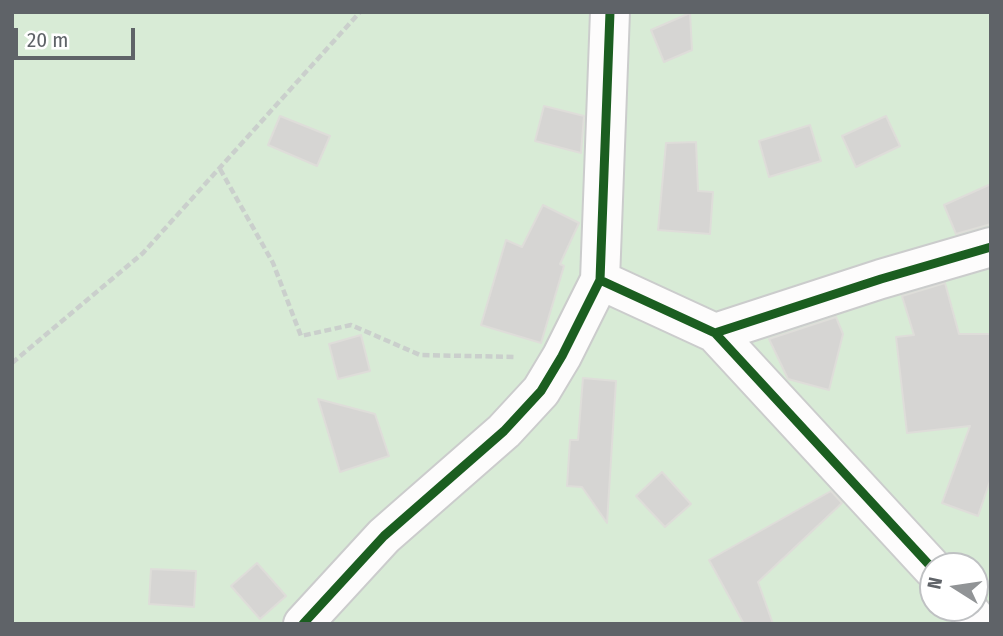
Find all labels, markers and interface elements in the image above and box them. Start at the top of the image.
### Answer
scale bar [18,14,138,58]
text: 20 m [27,27,68,53]
north arrow [919,552,989,622]
text: N [922,575,947,591]

